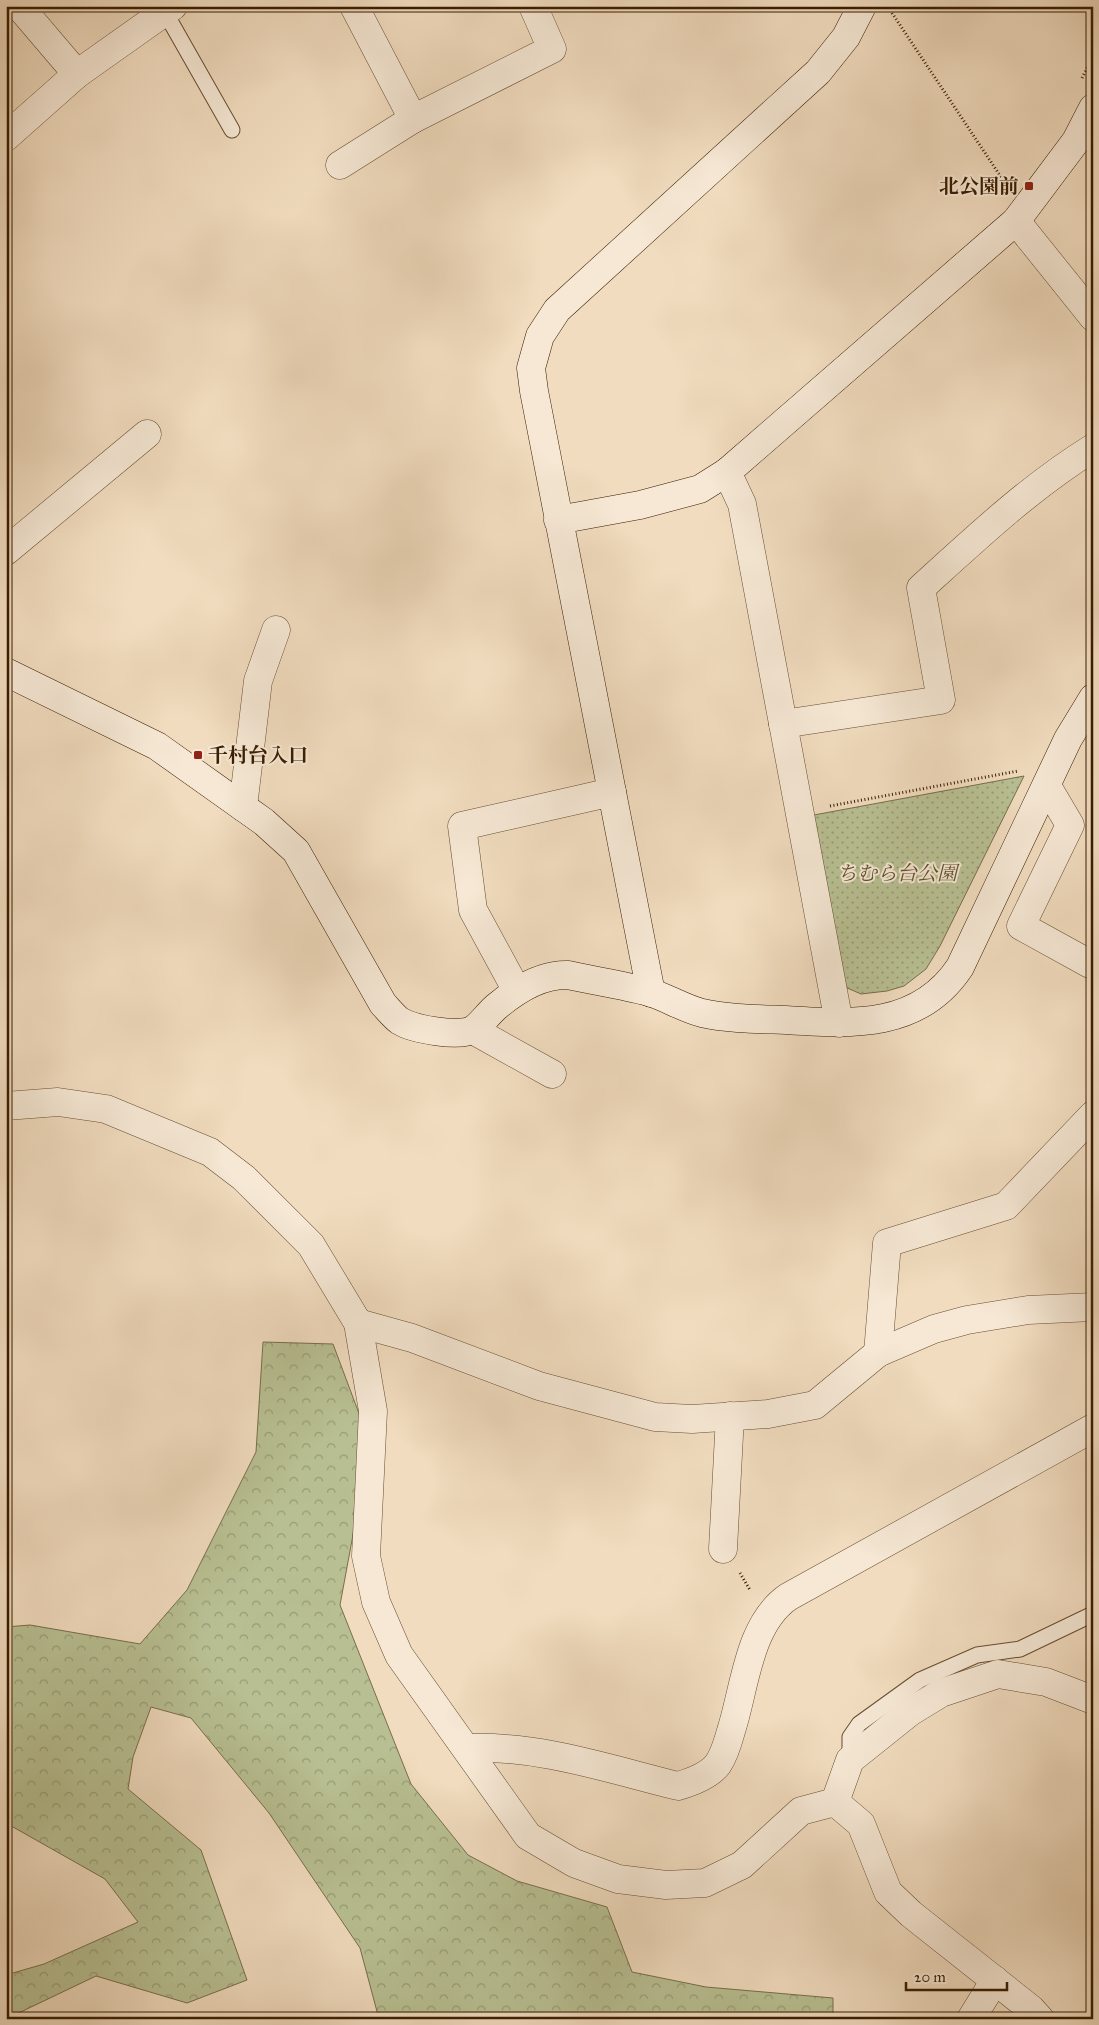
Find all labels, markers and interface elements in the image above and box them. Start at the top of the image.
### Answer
place label: 北公園前 [939,174,1019,198]
marker: 北公園前 [1023,180,1035,192]
place label: 千村台入口 [208,743,308,767]
marker: 千村台入口 [192,749,204,761]
park label: ちむら台公園 [837,861,960,885]
scale bar [906,1960,1008,1992]
text: 20 m [914,1968,946,1986]

